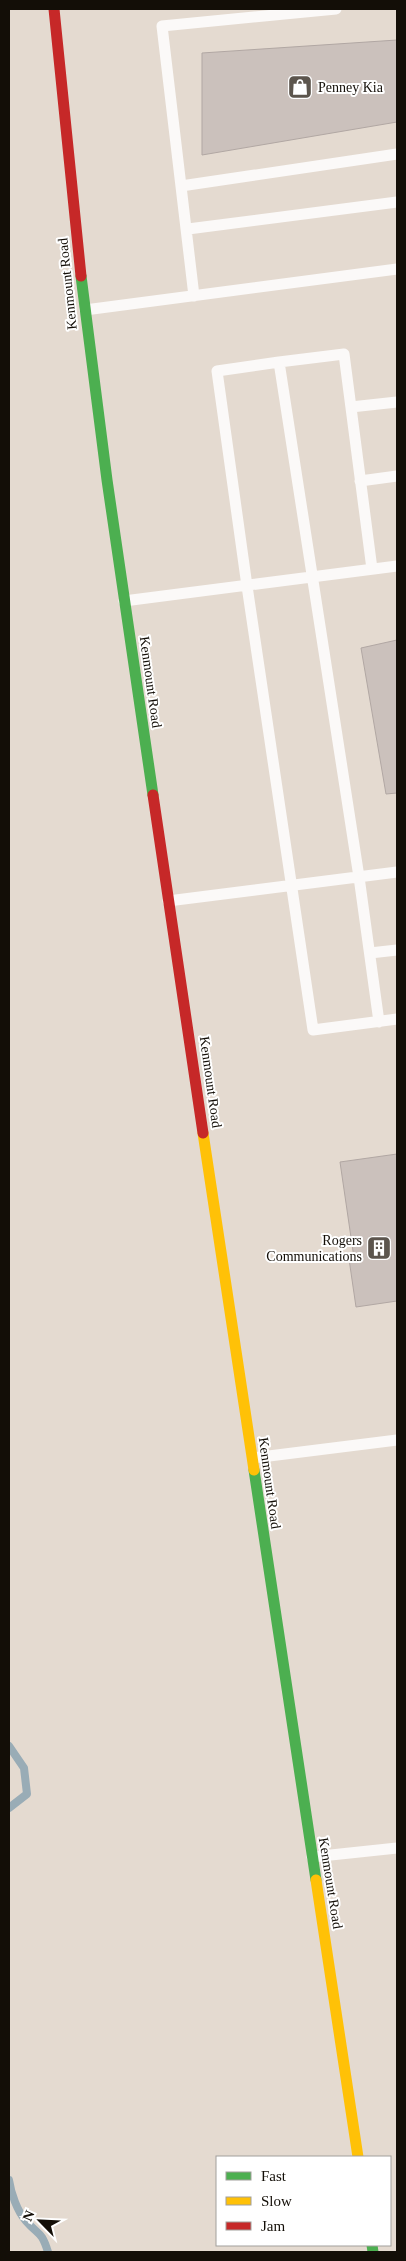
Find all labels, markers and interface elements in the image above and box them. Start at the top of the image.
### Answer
shop icon: Penney Kia [287,74,313,100]
place label: Penney Kia [318,80,384,95]
street label: Kenmount Road [55,237,80,331]
street label: Kenmount Road [137,635,164,729]
street label: Kenmount Road [197,1035,224,1129]
place label: Rogers Communications [266,1233,362,1264]
building icon: Rogers Communications [366,1235,392,1261]
street label: Kenmount Road [256,1436,283,1530]
street label: Kenmount Road [316,1836,345,1930]
legend [216,2156,391,2246]
text: Fast [261,2168,287,2184]
text: Slow [261,2193,292,2209]
north arrow [15,2196,65,2246]
text: N [20,2208,37,2224]
text: Jam [261,2218,285,2234]

